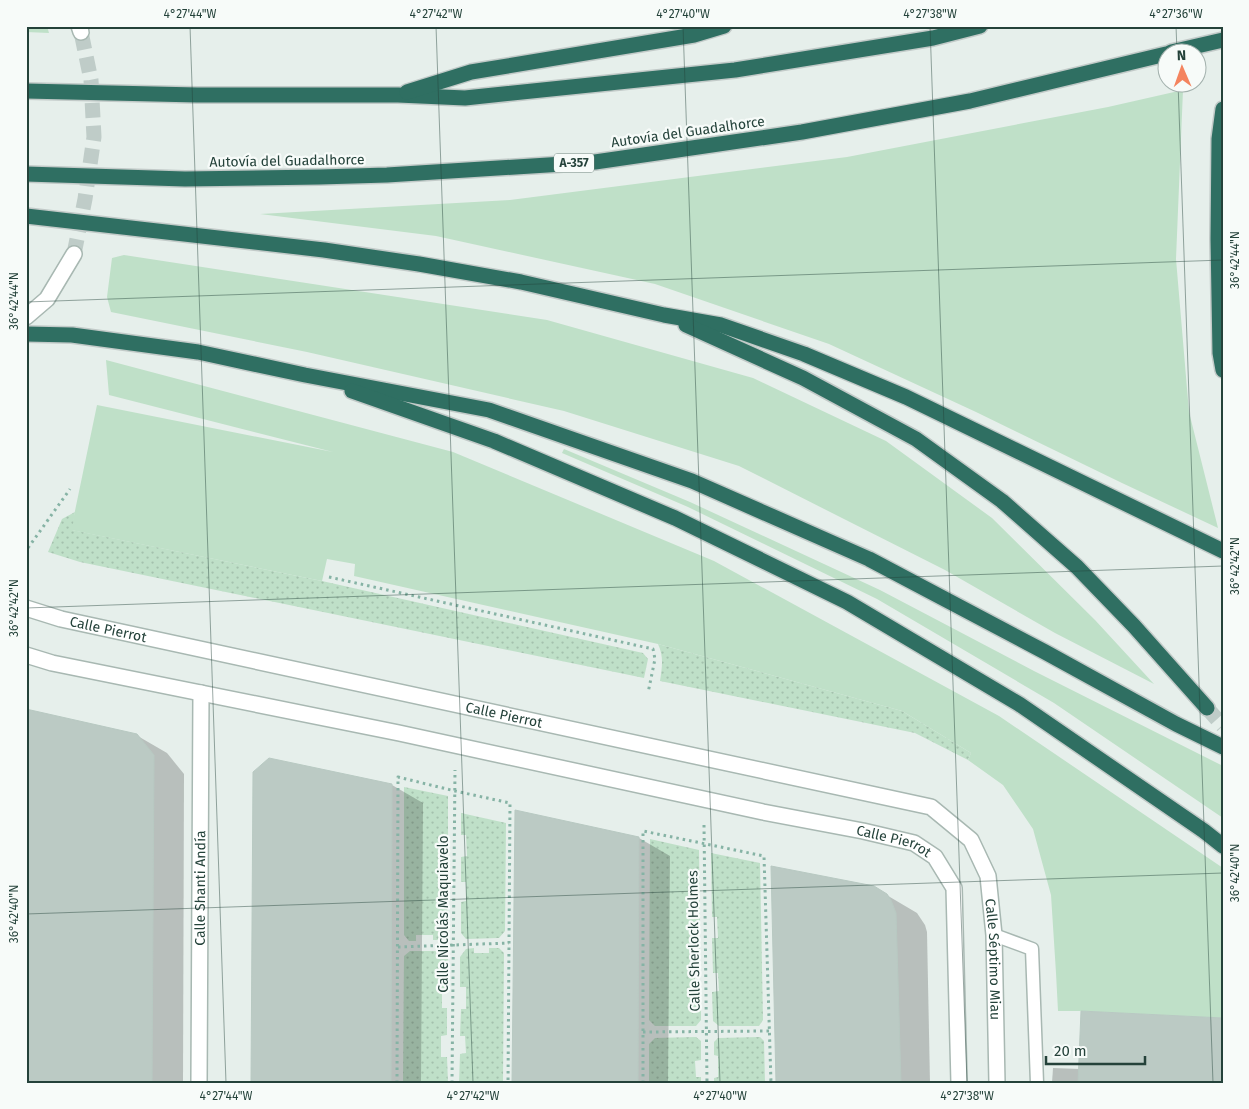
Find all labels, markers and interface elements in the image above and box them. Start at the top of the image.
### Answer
text: 4°27'44"W [164,7,217,21]
text: 4°27'42"W [410,7,463,21]
text: 4°27'40"W [656,7,710,21]
text: 4°27'38"W [903,7,957,21]
text: 4°27'36"W [1149,7,1203,21]
north arrow [1156,42,1206,92]
text: N [1177,47,1187,64]
street label: Autovía del Guadalhorce [610,113,766,151]
street label: Autovía del Guadalhorce [209,151,365,171]
road number: A-357 [554,154,594,172]
text: 36°42'44"N [1228,231,1242,289]
text: 36°42'44"N [7,272,21,330]
text: 36°42'42"N [1228,537,1242,595]
text: 36°42'42"N [7,579,21,637]
street label: Calle Pierrot [68,613,149,646]
street label: Calle Pierrot [464,698,545,731]
street label: Calle Pierrot [855,821,935,861]
street label: Calle Shanti Andía [191,830,209,946]
street label: Calle Nicolás Maquiavelo [435,835,452,993]
text: 36°42'40"N [1228,844,1242,902]
street label: Calle Sherlock Holmes [684,870,704,1012]
text: 36°42'40"N [7,885,21,943]
street label: Calle Séptimo Miau [982,898,1004,1020]
scale bar [1046,1034,1145,1066]
text: 20 m [1054,1042,1087,1060]
text: 4°27'44"W [200,1089,253,1103]
text: 4°27'42"W [447,1089,500,1103]
text: 4°27'40"W [693,1089,747,1103]
text: 4°27'38"W [940,1089,994,1103]

